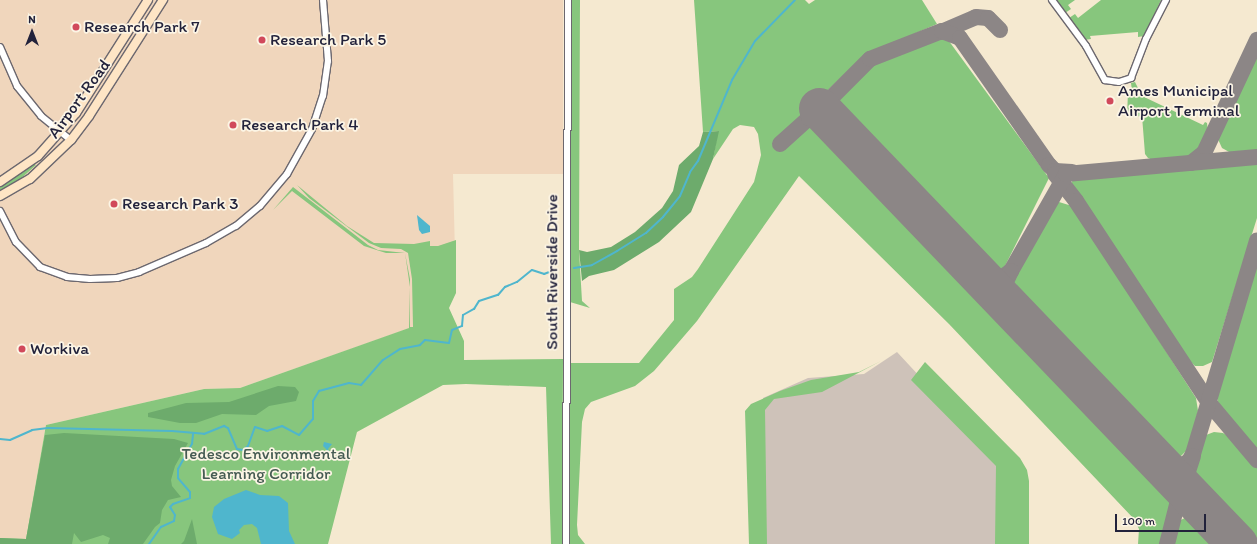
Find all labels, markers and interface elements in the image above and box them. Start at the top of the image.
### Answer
north arrow [12,12,52,52]
text: N [28,13,36,26]
place label: Research Park 7 [84,17,200,37]
marker: Research Park 7 [71,22,81,32]
place label: Research Park 5 [270,30,386,50]
marker: Research Park 5 [257,35,267,45]
street label: Airport Road [44,56,114,142]
place label: Ames Municipal Airport Terminal [1118,81,1238,121]
marker: Ames Municipal Airport Terminal [1105,96,1115,106]
place label: Research Park 4 [241,115,359,135]
marker: Research Park 4 [228,120,238,130]
place label: Research Park 3 [122,194,239,214]
street label: South Riverside Drive [542,195,562,349]
marker: Research Park 3 [109,199,119,209]
place label: Workiva [30,339,89,359]
marker: Workiva [17,344,27,354]
park label: Tedesco Environmental Learning Corridor [181,444,351,484]
scale bar [1117,506,1208,532]
text: 100 m [1122,514,1155,528]

